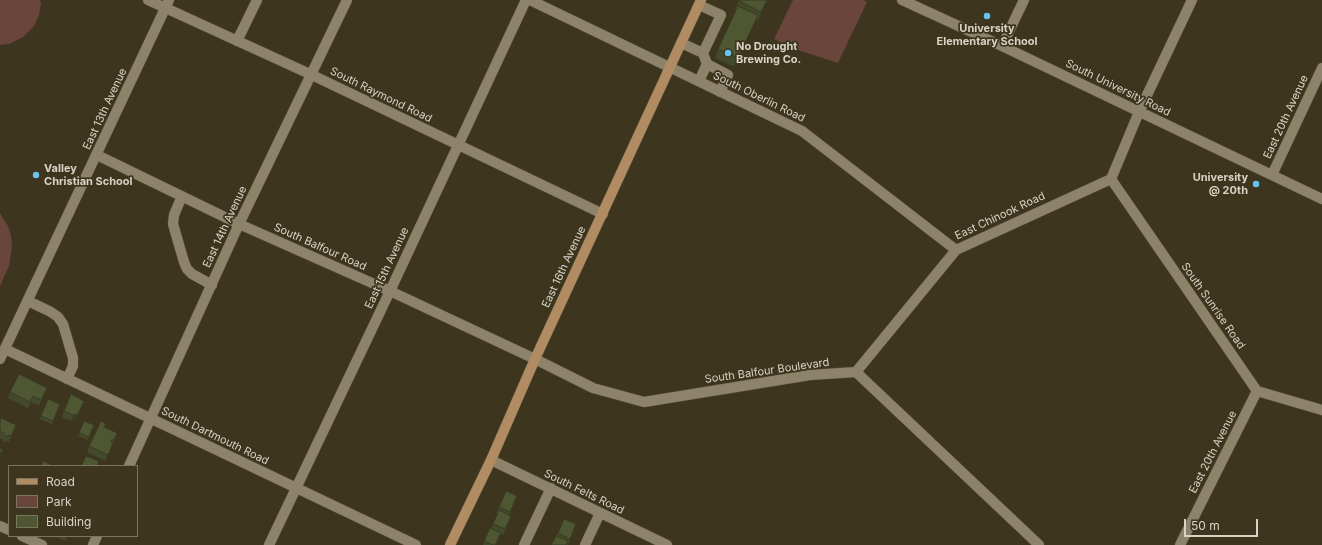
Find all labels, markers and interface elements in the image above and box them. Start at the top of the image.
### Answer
marker: University Elementary School [982,11,992,21]
place label: University Elementary School [937,22,1037,48]
place label: No Drought Brewing Co. [736,40,801,66]
marker: No Drought Brewing Co. [723,48,733,58]
street label: South University Road [1063,57,1173,119]
street label: South Raymond Road [328,65,434,125]
street label: East 13th Avenue [80,66,130,152]
street label: South Oberlin Road [711,69,807,125]
street label: East 20th Avenue [1261,73,1311,161]
place label: Valley Christian School [44,162,133,188]
marker: Valley Christian School [31,170,41,180]
place label: University @ 20th [1193,171,1248,197]
marker: University @ 20th [1251,179,1261,189]
street label: East 14th Avenue [200,184,250,270]
street label: East Chinook Road [953,189,1047,243]
street label: South Balfour Road [272,221,368,273]
street label: East 16th Avenue [539,224,589,310]
street label: East 15th Avenue [362,225,412,311]
street label: South Sunrise Road [1178,260,1248,352]
street label: South Balfour Boulevard [704,356,830,386]
street label: South Dartmouth Road [159,404,271,468]
street label: East 20th Avenue [1186,408,1240,496]
legend [8,465,138,537]
street label: South Felts Road [542,467,626,517]
text: Road [46,474,75,489]
text: Park [46,494,72,509]
scale bar [1186,511,1260,537]
text: Building [46,514,91,529]
text: 50 m [1191,518,1220,533]

